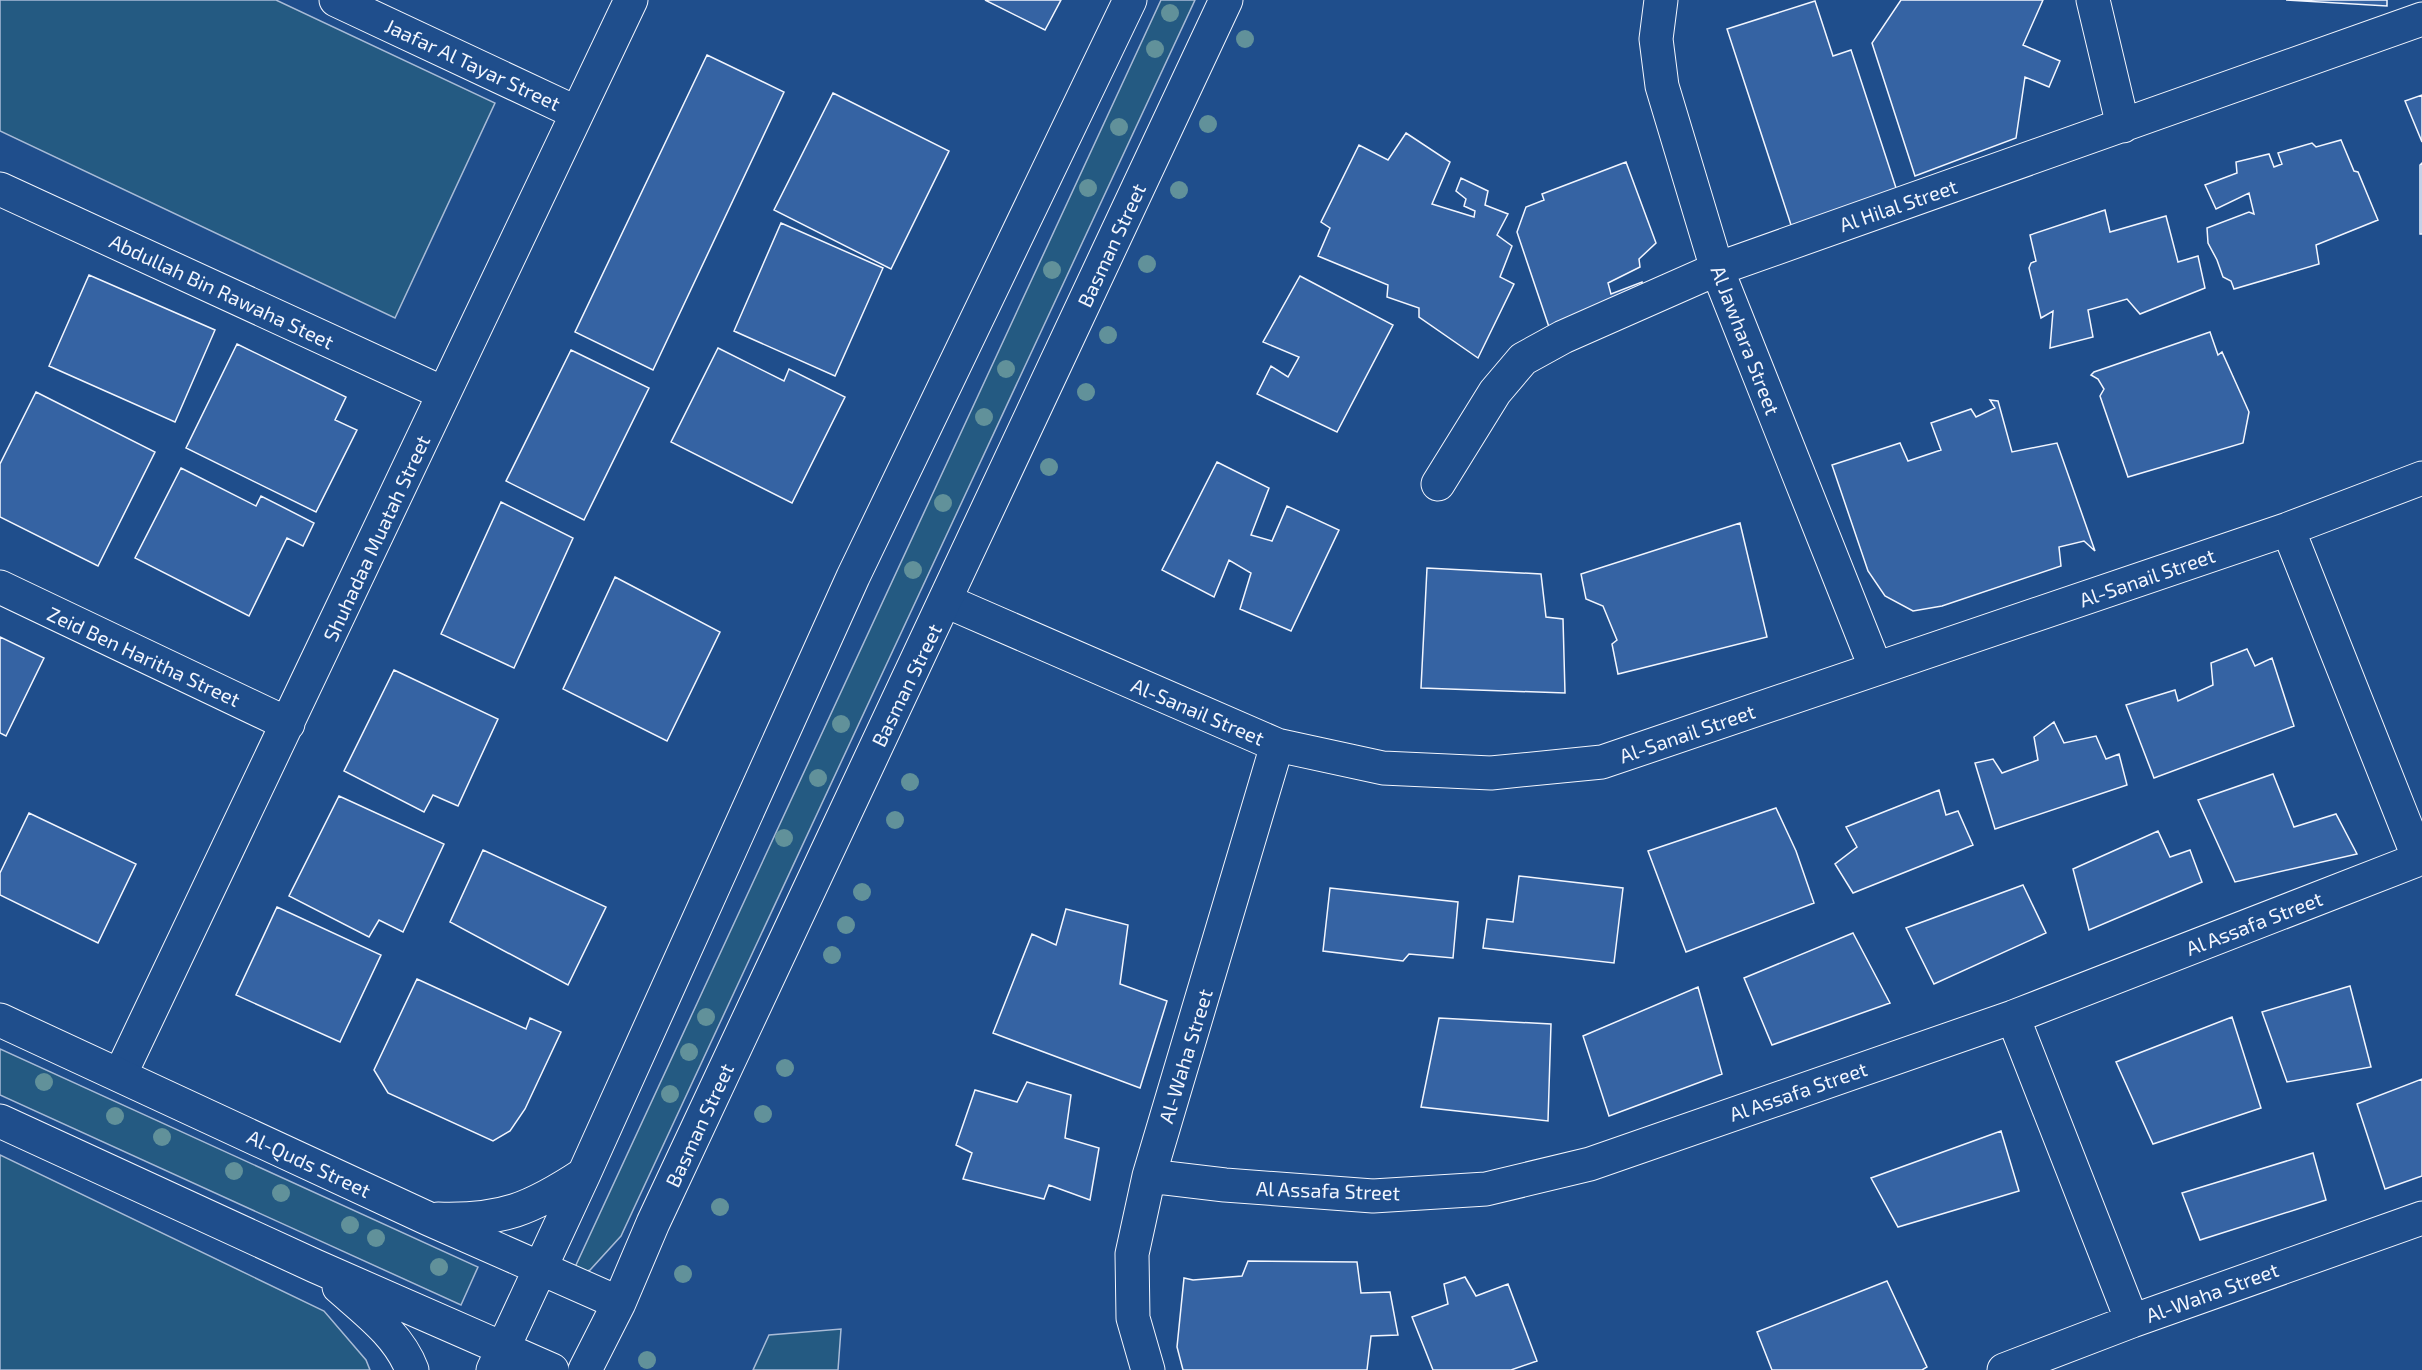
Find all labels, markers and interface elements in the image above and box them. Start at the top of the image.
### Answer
street label: Jaafar Al Tayar Street [382,13,565,115]
street label: Al Hilal Street [1836,173,1960,236]
street label: Basman Street [1072,179,1150,311]
street label: Abdullah Bin Rawaha Steet [106,228,338,354]
street label: Al Jawhara Street [1707,262,1786,418]
street label: Shuhadaa Muatah Street [318,431,435,645]
street label: Al-Sanail Street [2076,542,2218,611]
street label: Zeid Ben Haritha Street [44,601,244,711]
street label: Basman Street [866,619,946,750]
street label: Al-Sanail Street [1128,672,1268,750]
street label: Al-Sanail Street [1616,698,1758,767]
street label: Al Assafa Street [2182,886,2326,960]
street label: Al-Waha Street [1153,986,1217,1126]
street label: Al Assafa Street [1726,1056,1870,1126]
street label: Basman Street [660,1059,738,1191]
street label: Al-Quds Street [243,1124,375,1202]
street label: Al Assafa Street [1256,1175,1401,1205]
street label: Al-Waha Street [2143,1257,2282,1327]

